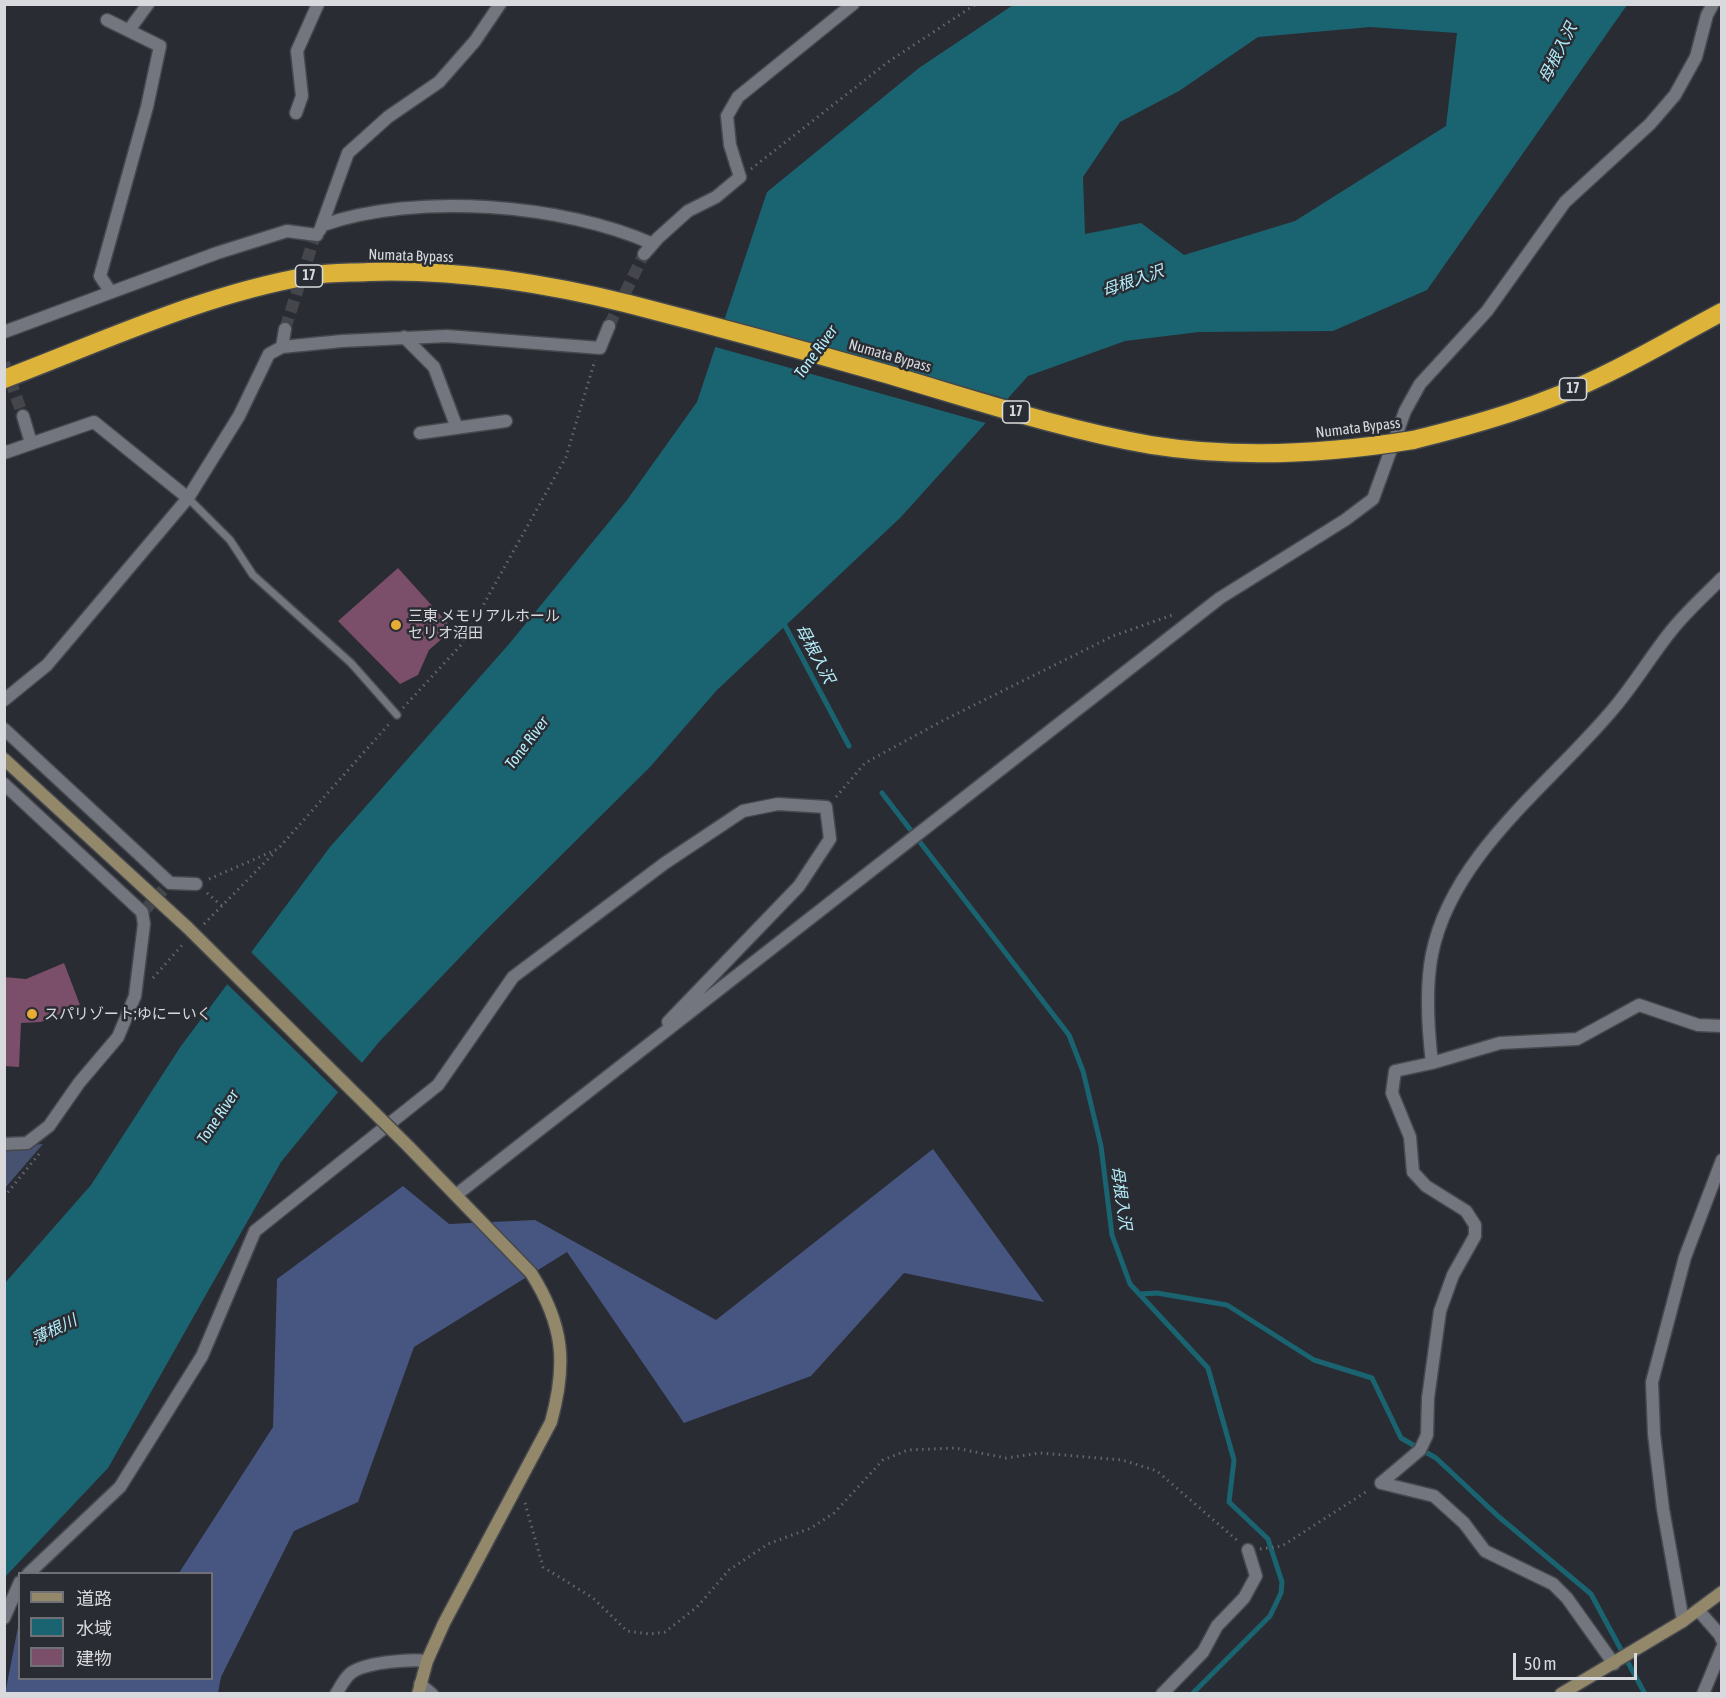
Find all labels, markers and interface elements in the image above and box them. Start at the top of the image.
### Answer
water label: 母根入沢 [1535,20,1581,86]
street label: Numata Bypass [368,246,454,266]
water label: 母根入沢 [1100,262,1166,300]
road number: 17 [296,265,322,287]
water label: Tone River [790,322,842,382]
street label: Numata Bypass [847,336,933,376]
road number: 17 [1560,378,1586,400]
road number: 17 [1002,401,1030,423]
street label: Numata Bypass [1315,414,1401,442]
place label: 三東 メモリアルホール セリオ沼田 [408,607,560,642]
marker: 三東 メモリアルホール セリオ沼田 [389,618,403,632]
water label: 母根入沢 [792,621,838,687]
water label: Tone River [501,713,553,773]
place label: スパリゾート;ゆにーいく [44,1005,212,1023]
marker: スパリゾート;ゆにーいく [25,1007,39,1021]
water label: Tone River [193,1086,243,1148]
water label: 母根入沢 [1107,1165,1135,1231]
water label: 薄根川 [28,1311,80,1349]
legend [18,1572,213,1680]
text: 道路 [76,1588,112,1609]
text: 水域 [76,1618,112,1639]
scale bar [1516,1641,1640,1679]
text: 建物 [76,1648,112,1669]
text: 50 m [1524,1653,1556,1674]

